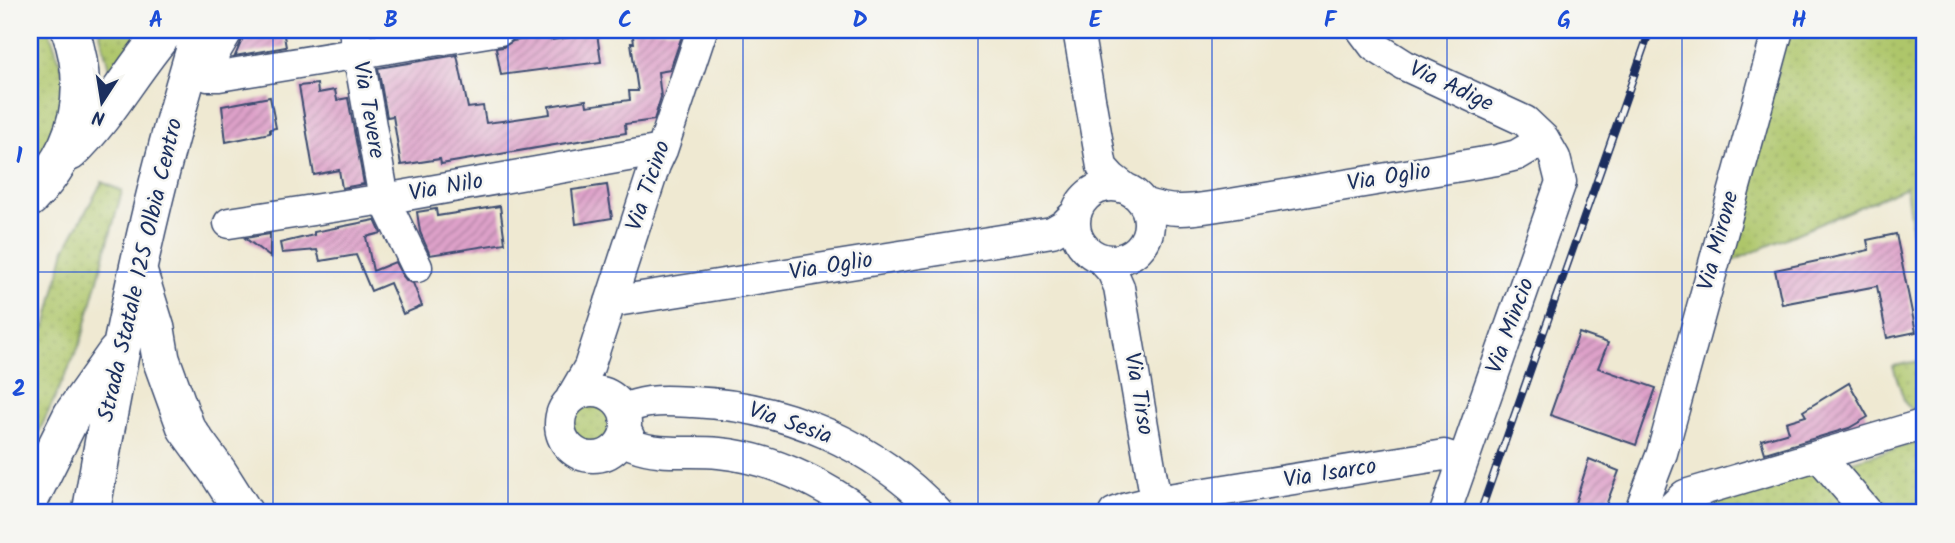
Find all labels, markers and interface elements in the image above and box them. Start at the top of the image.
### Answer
text: A [149,3,163,39]
text: B [384,3,398,39]
text: C [618,3,632,39]
text: D [852,3,868,39]
text: E [1089,3,1103,39]
text: F [1324,3,1338,39]
text: G [1557,3,1571,39]
text: H [1792,3,1807,39]
street label: Via Adige [1403,52,1499,122]
street label: Via Tevere [342,58,394,162]
north arrow [66,66,136,136]
text: N [90,101,108,133]
street label: Strada Statale 125 Olbia Centro [89,115,193,425]
street label: Via Ticino [617,136,681,236]
text: 1 [16,139,23,175]
street label: Via Oglio [1345,154,1433,202]
street label: Via Nilo [406,164,486,212]
street label: Via Mirone [1688,187,1750,295]
street label: Via Oglio [787,243,875,291]
street label: Via Mincio [1477,273,1545,379]
street label: Via Tirso [1113,350,1163,438]
text: 2 [12,372,26,408]
street label: Via Sesia [743,393,837,455]
street label: Via Isarco [1281,449,1379,499]

